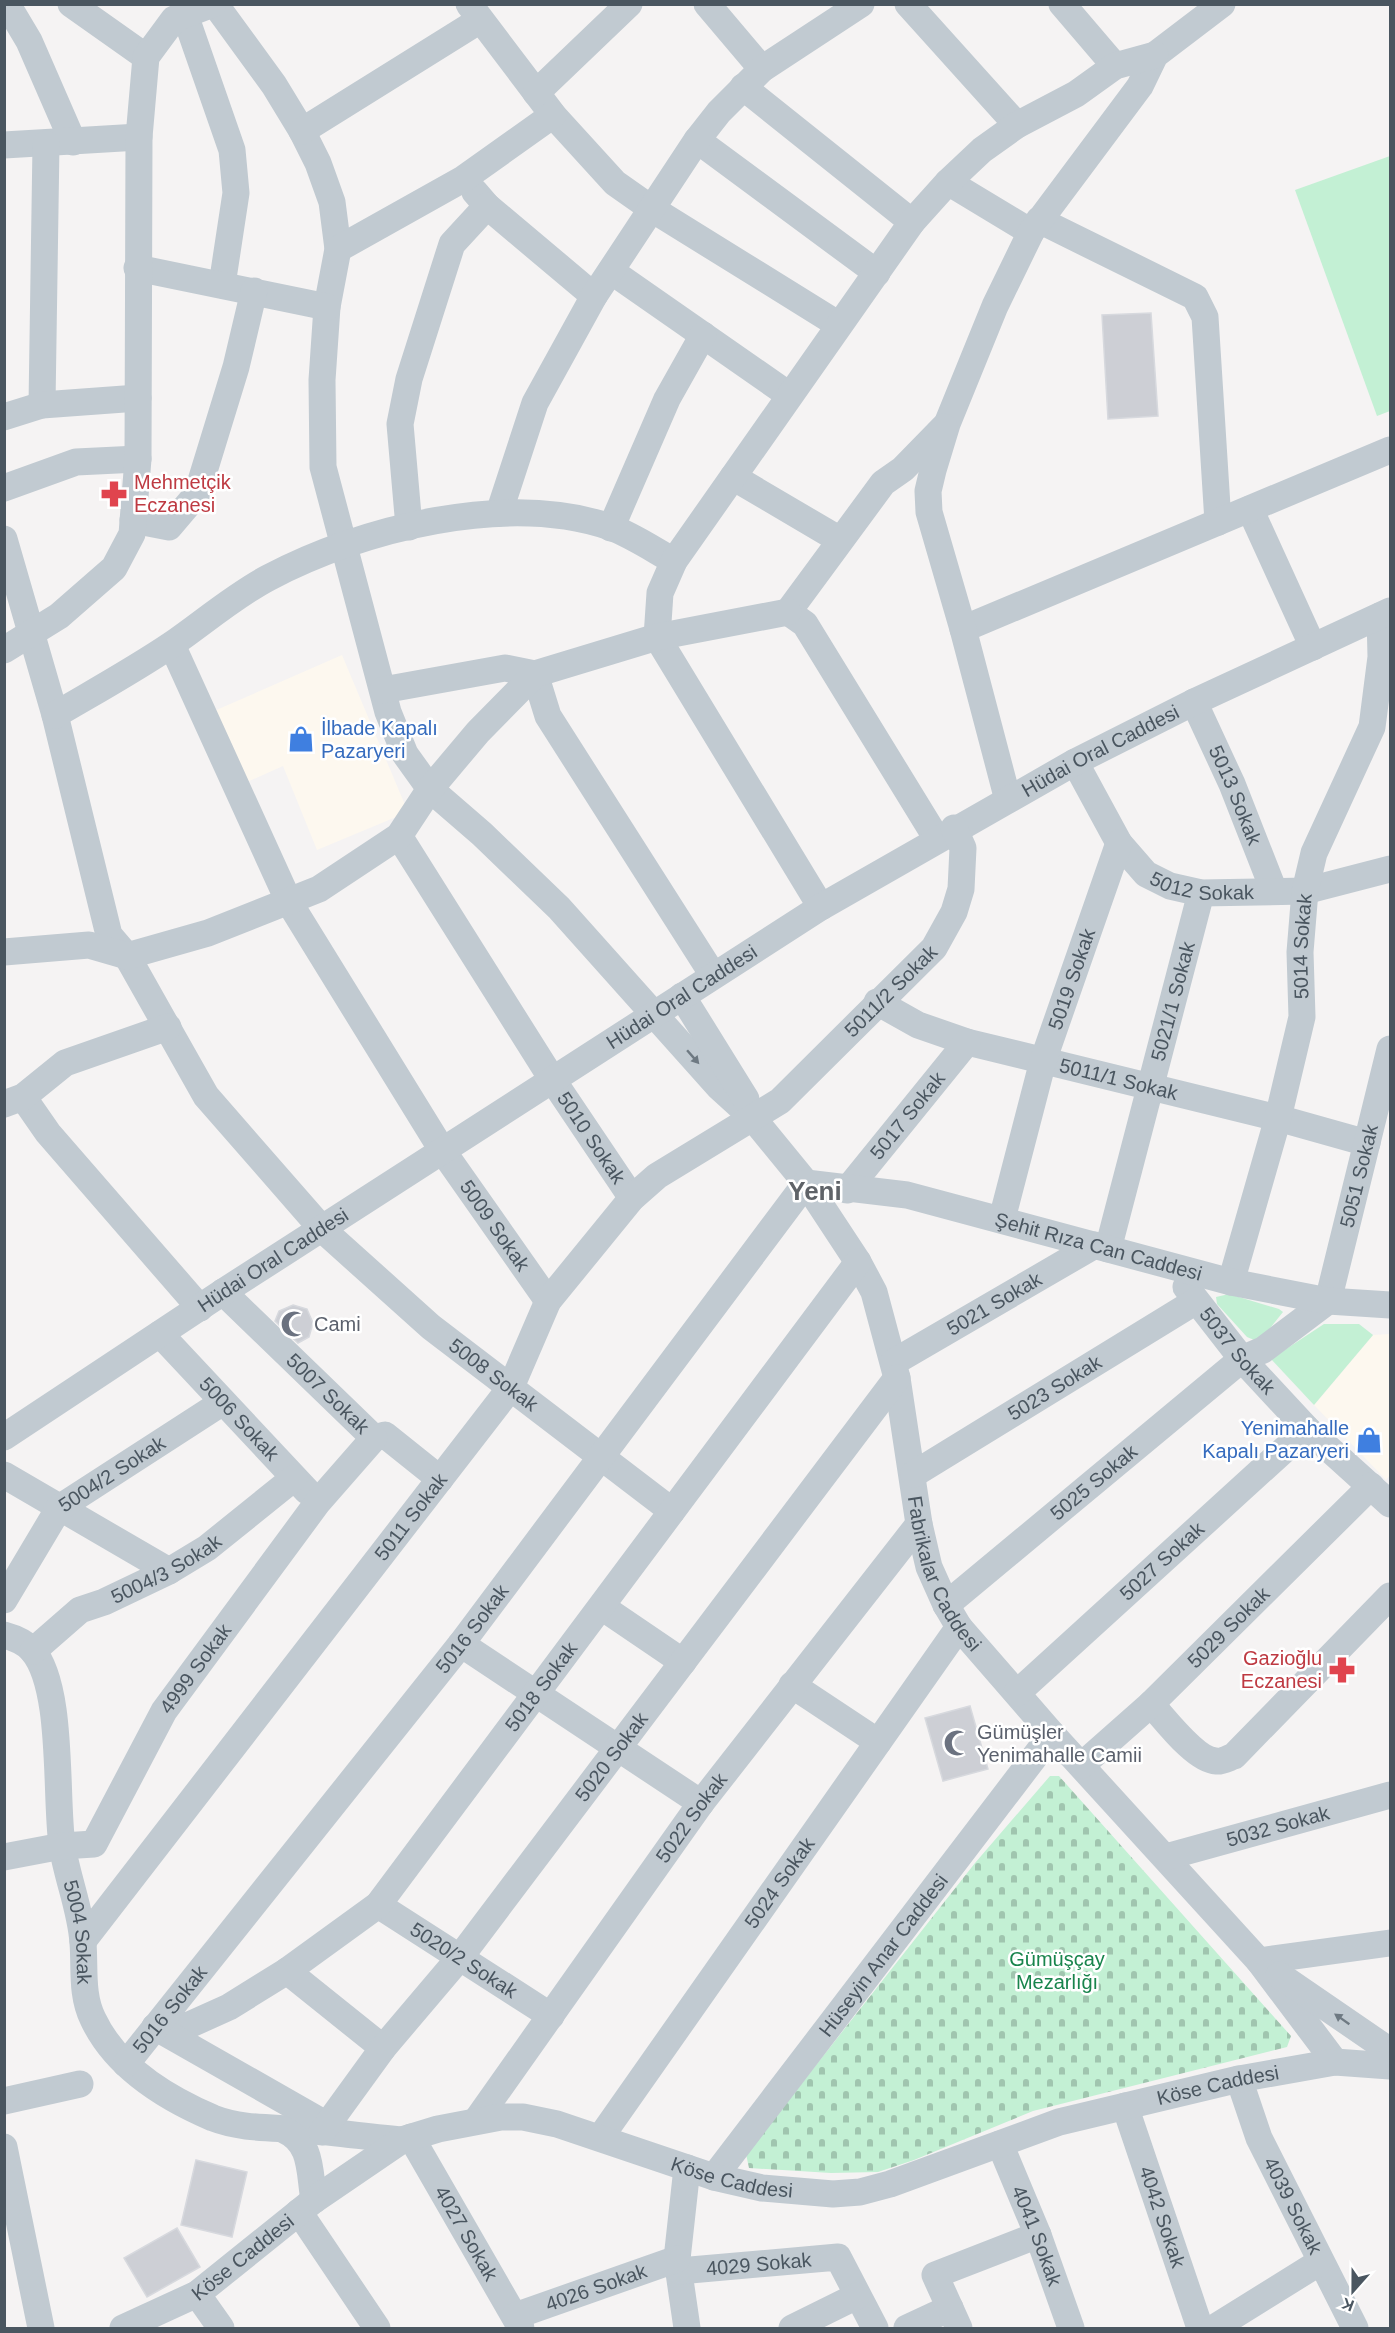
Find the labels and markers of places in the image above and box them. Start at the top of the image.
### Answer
place label: Mehmetçik Eczanesi [134,471,232,516]
pharmacy icon: Mehmetçik Eczanesi [99,479,129,509]
place label: İlbade Kapalı Pazaryeri [321,717,438,762]
shop icon: İlbade Kapalı Pazaryeri [286,724,316,754]
mosque icon: Cami [279,1309,309,1339]
place label: Cami [314,1313,361,1335]
place label: Yenimahalle Kapalı Pazaryeri [1202,1417,1349,1462]
shop icon: Yenimahalle Kapalı Pazaryeri [1354,1425,1384,1455]
place label: Gazioğlu Eczanesi [1241,1647,1322,1692]
pharmacy icon: Gazioğlu Eczanesi [1327,1655,1357,1685]
place label: Gümüşler Yenimahalle Camii [977,1721,1142,1766]
mosque icon: Gümüşler Yenimahalle Camii [942,1728,972,1758]

